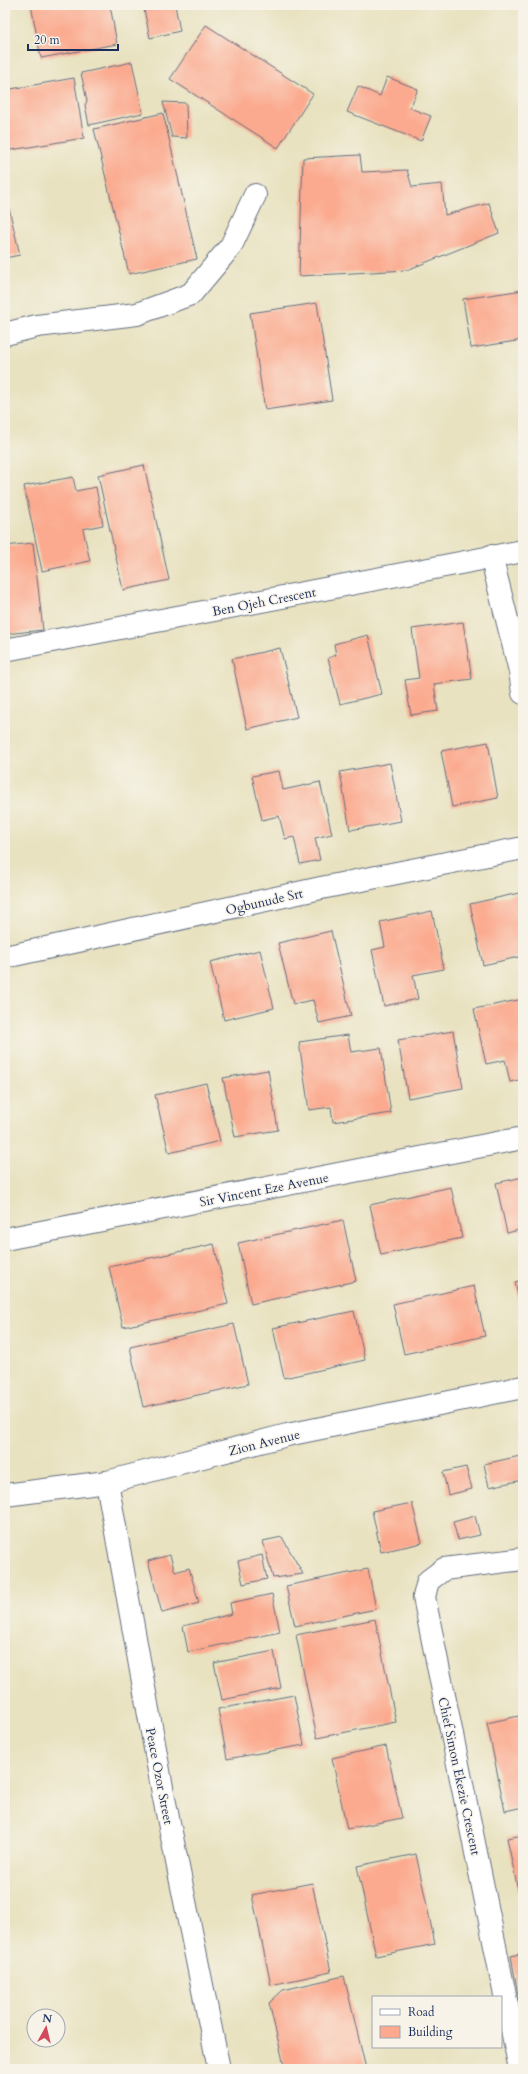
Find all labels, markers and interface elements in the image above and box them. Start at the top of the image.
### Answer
scale bar [28,26,118,52]
text: 20 m [34,32,61,48]
street label: Ben Ojeh Crescent [211,583,318,621]
street label: Ogbunude Srt [224,884,305,920]
street label: Sir Vincent Eze Avenue [198,1169,330,1211]
street label: Zion Avenue [227,1425,302,1461]
street label: Chief Simon Ekezie Crescent [433,1696,485,1857]
street label: Peace Ozor Street [141,1726,177,1826]
legend [372,1996,502,2048]
text: Road [408,2004,435,2020]
north arrow [26,2008,66,2048]
text: N [42,2011,54,2027]
text: Building [408,2024,453,2040]

